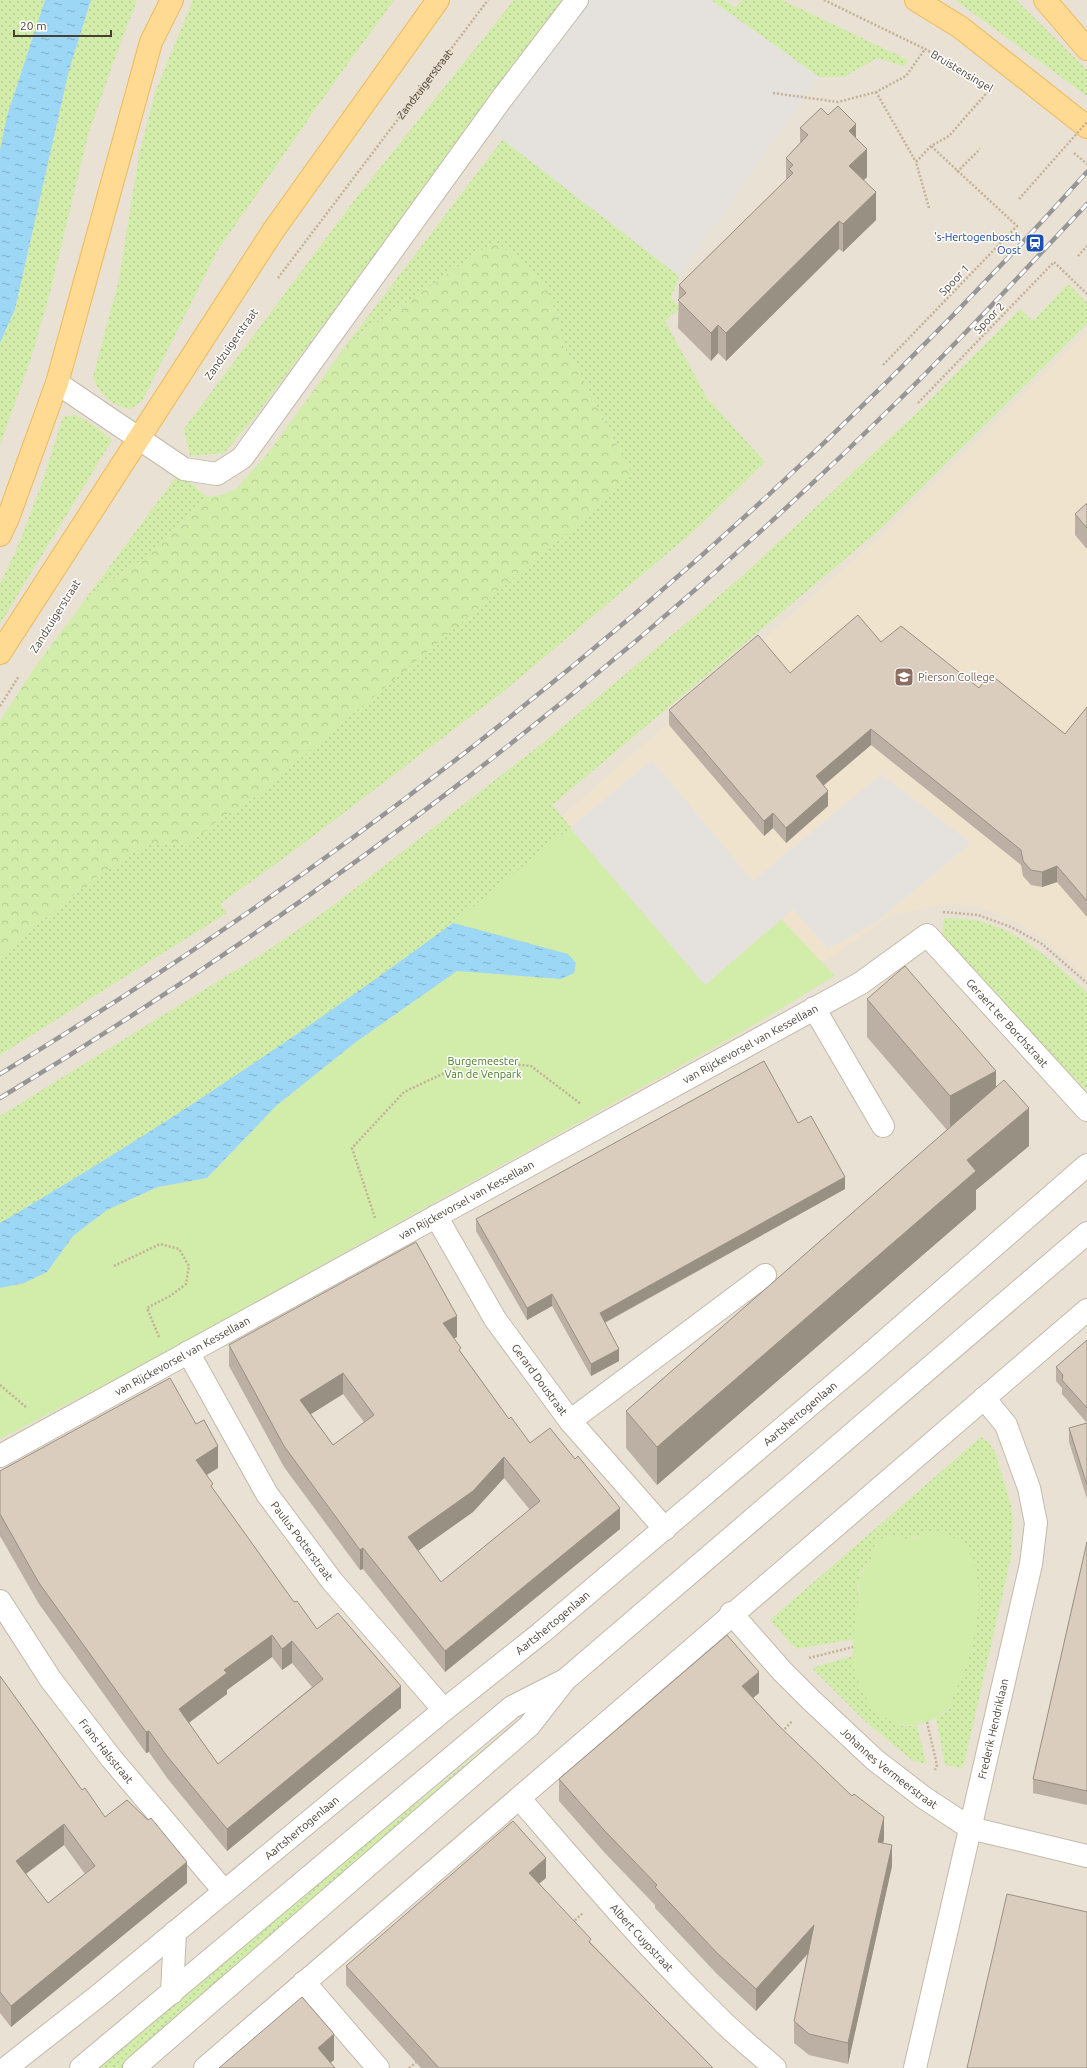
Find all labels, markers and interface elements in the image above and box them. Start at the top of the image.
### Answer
scale bar [14,12,111,38]
text: 20 m [20,19,47,32]
street label: Zandzuigerstraat [394,46,455,121]
street label: Bruistensingel [929,48,995,94]
place label: 's-Hertogenbosch Oost [934,231,1022,256]
station icon: 's-Hertogenbosch Oost [1024,232,1046,254]
street label: Spoor 1 [936,262,972,298]
street label: Spoor 2 [971,300,1007,336]
street label: Zandzuigerstraat [202,306,260,382]
street label: Zandzuigerstraat [28,577,83,655]
school or university icon: Pierson College [893,666,915,688]
place label: Pierson College [918,671,995,683]
street label: Geraert ter Borchstraat [964,976,1051,1070]
street label: van Rijckevorsel van Kessellaan [681,1002,820,1086]
park label: Burgemeester Van de Venpark [444,1055,522,1080]
street label: van Rijckevorsel van Kessellaan [397,1158,536,1242]
street label: van Rijckevorsel van Kessellaan [113,1314,252,1398]
street label: Gerard Doustraat [509,1342,570,1418]
street label: Aartshertogenlaan [761,1379,839,1448]
street label: Paulus Potterstraat [269,1499,336,1583]
street label: Aartshertogenlaan [513,1589,592,1657]
street label: Frederik Hendriklaan [976,1677,1010,1780]
street label: Frans Halsstraat [77,1716,136,1786]
street label: Johannes Vermeerstraat [838,1725,940,1811]
street label: Aartshertogenlaan [262,1794,341,1862]
street label: Albert Cuypstraat [608,1901,676,1974]

